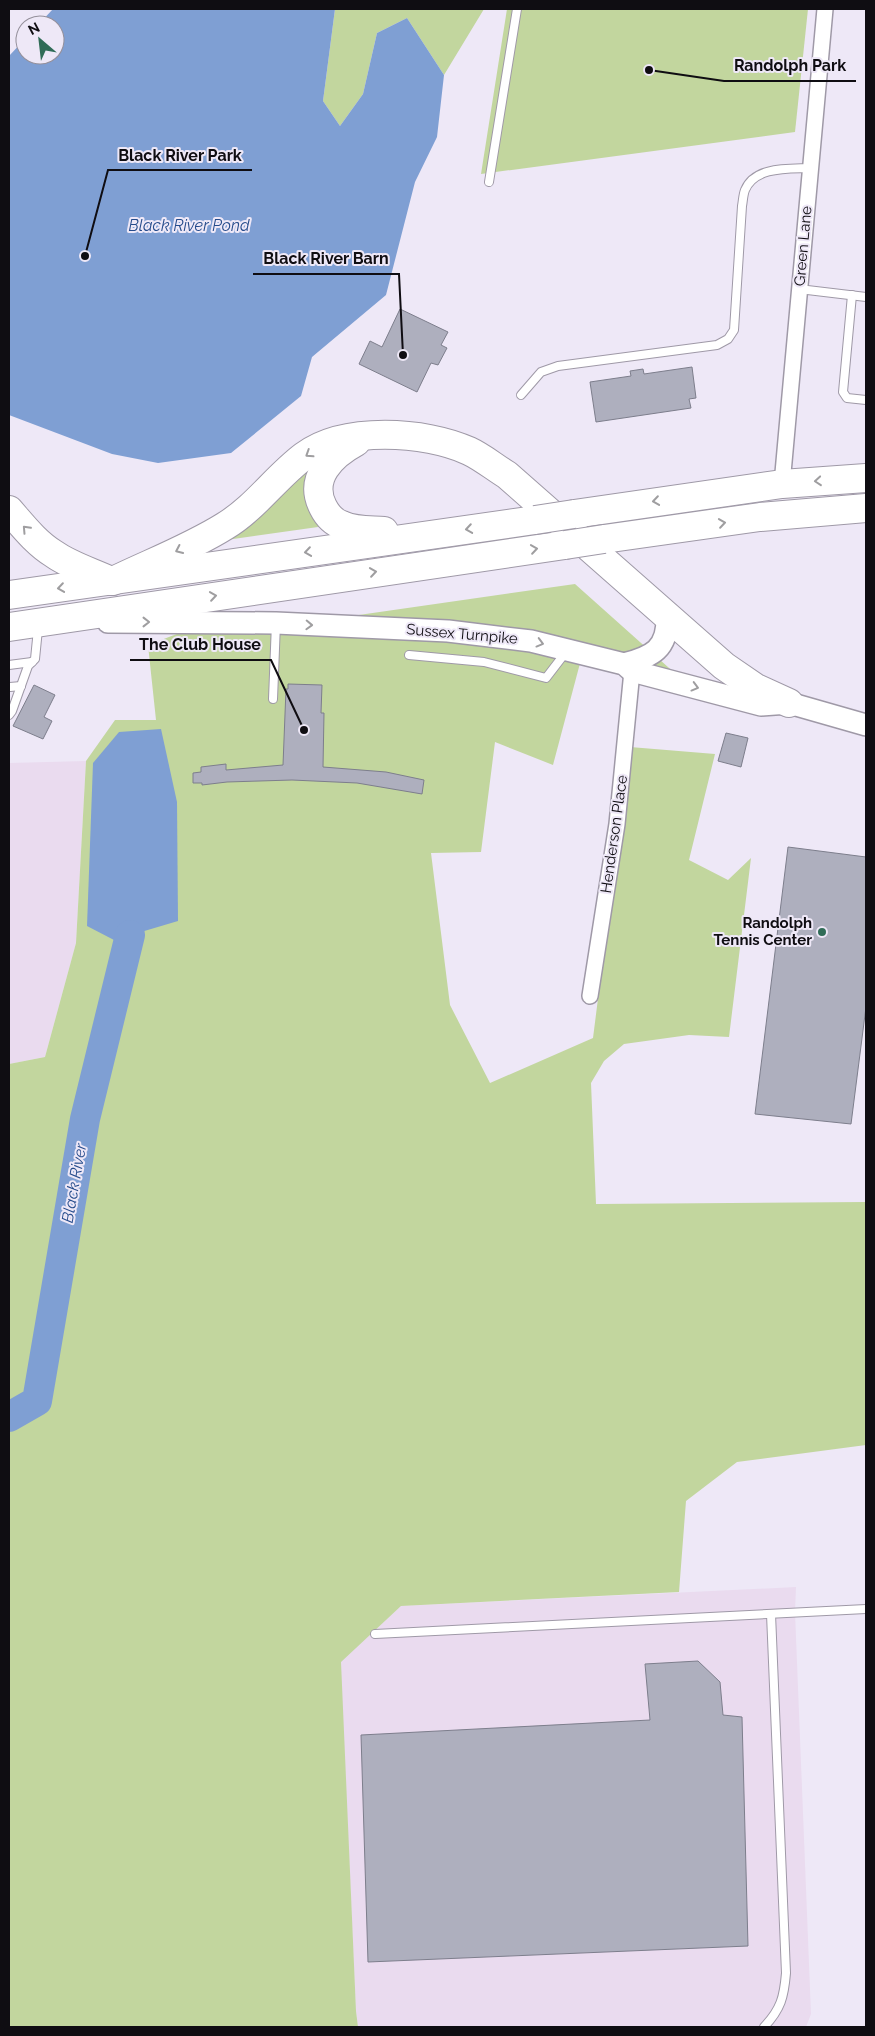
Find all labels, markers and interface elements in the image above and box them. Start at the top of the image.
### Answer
north arrow [15,15,65,65]
text: N [25,19,42,38]
callout: Randolph Park [724,50,856,81]
text: Randolph Park [734,56,846,75]
callout: Black River Park [108,139,252,170]
text: Black River Park [118,146,242,165]
street label: Green Lane [791,205,815,287]
water label: Black River Pond [129,216,250,235]
callout: Black River Barn [253,243,399,274]
text: Black River Barn [263,249,389,268]
one-way arrow [305,447,314,457]
one-way arrow [813,475,821,486]
one-way arrow [652,496,661,506]
one-way arrow [717,518,726,528]
one-way arrow [465,523,474,533]
one-way arrow [22,525,31,534]
one-way arrow [175,543,184,554]
one-way arrow [530,545,539,555]
one-way arrow [304,546,312,557]
one-way arrow [369,568,378,578]
one-way arrow [57,582,65,593]
one-way arrow [209,591,217,602]
one-way arrow [143,617,151,627]
one-way arrow [305,619,313,630]
street label: Sussex Turnpike [406,620,519,648]
callout: The Club House [130,629,271,660]
text: The Club House [139,635,261,654]
one-way arrow [536,637,545,648]
one-way arrow [691,682,699,692]
street label: Henderson Place [597,774,631,894]
place label: Randolph Tennis Center [714,914,812,949]
marker: Randolph Tennis Center [816,926,828,938]
water label: Black River [58,1141,90,1224]

